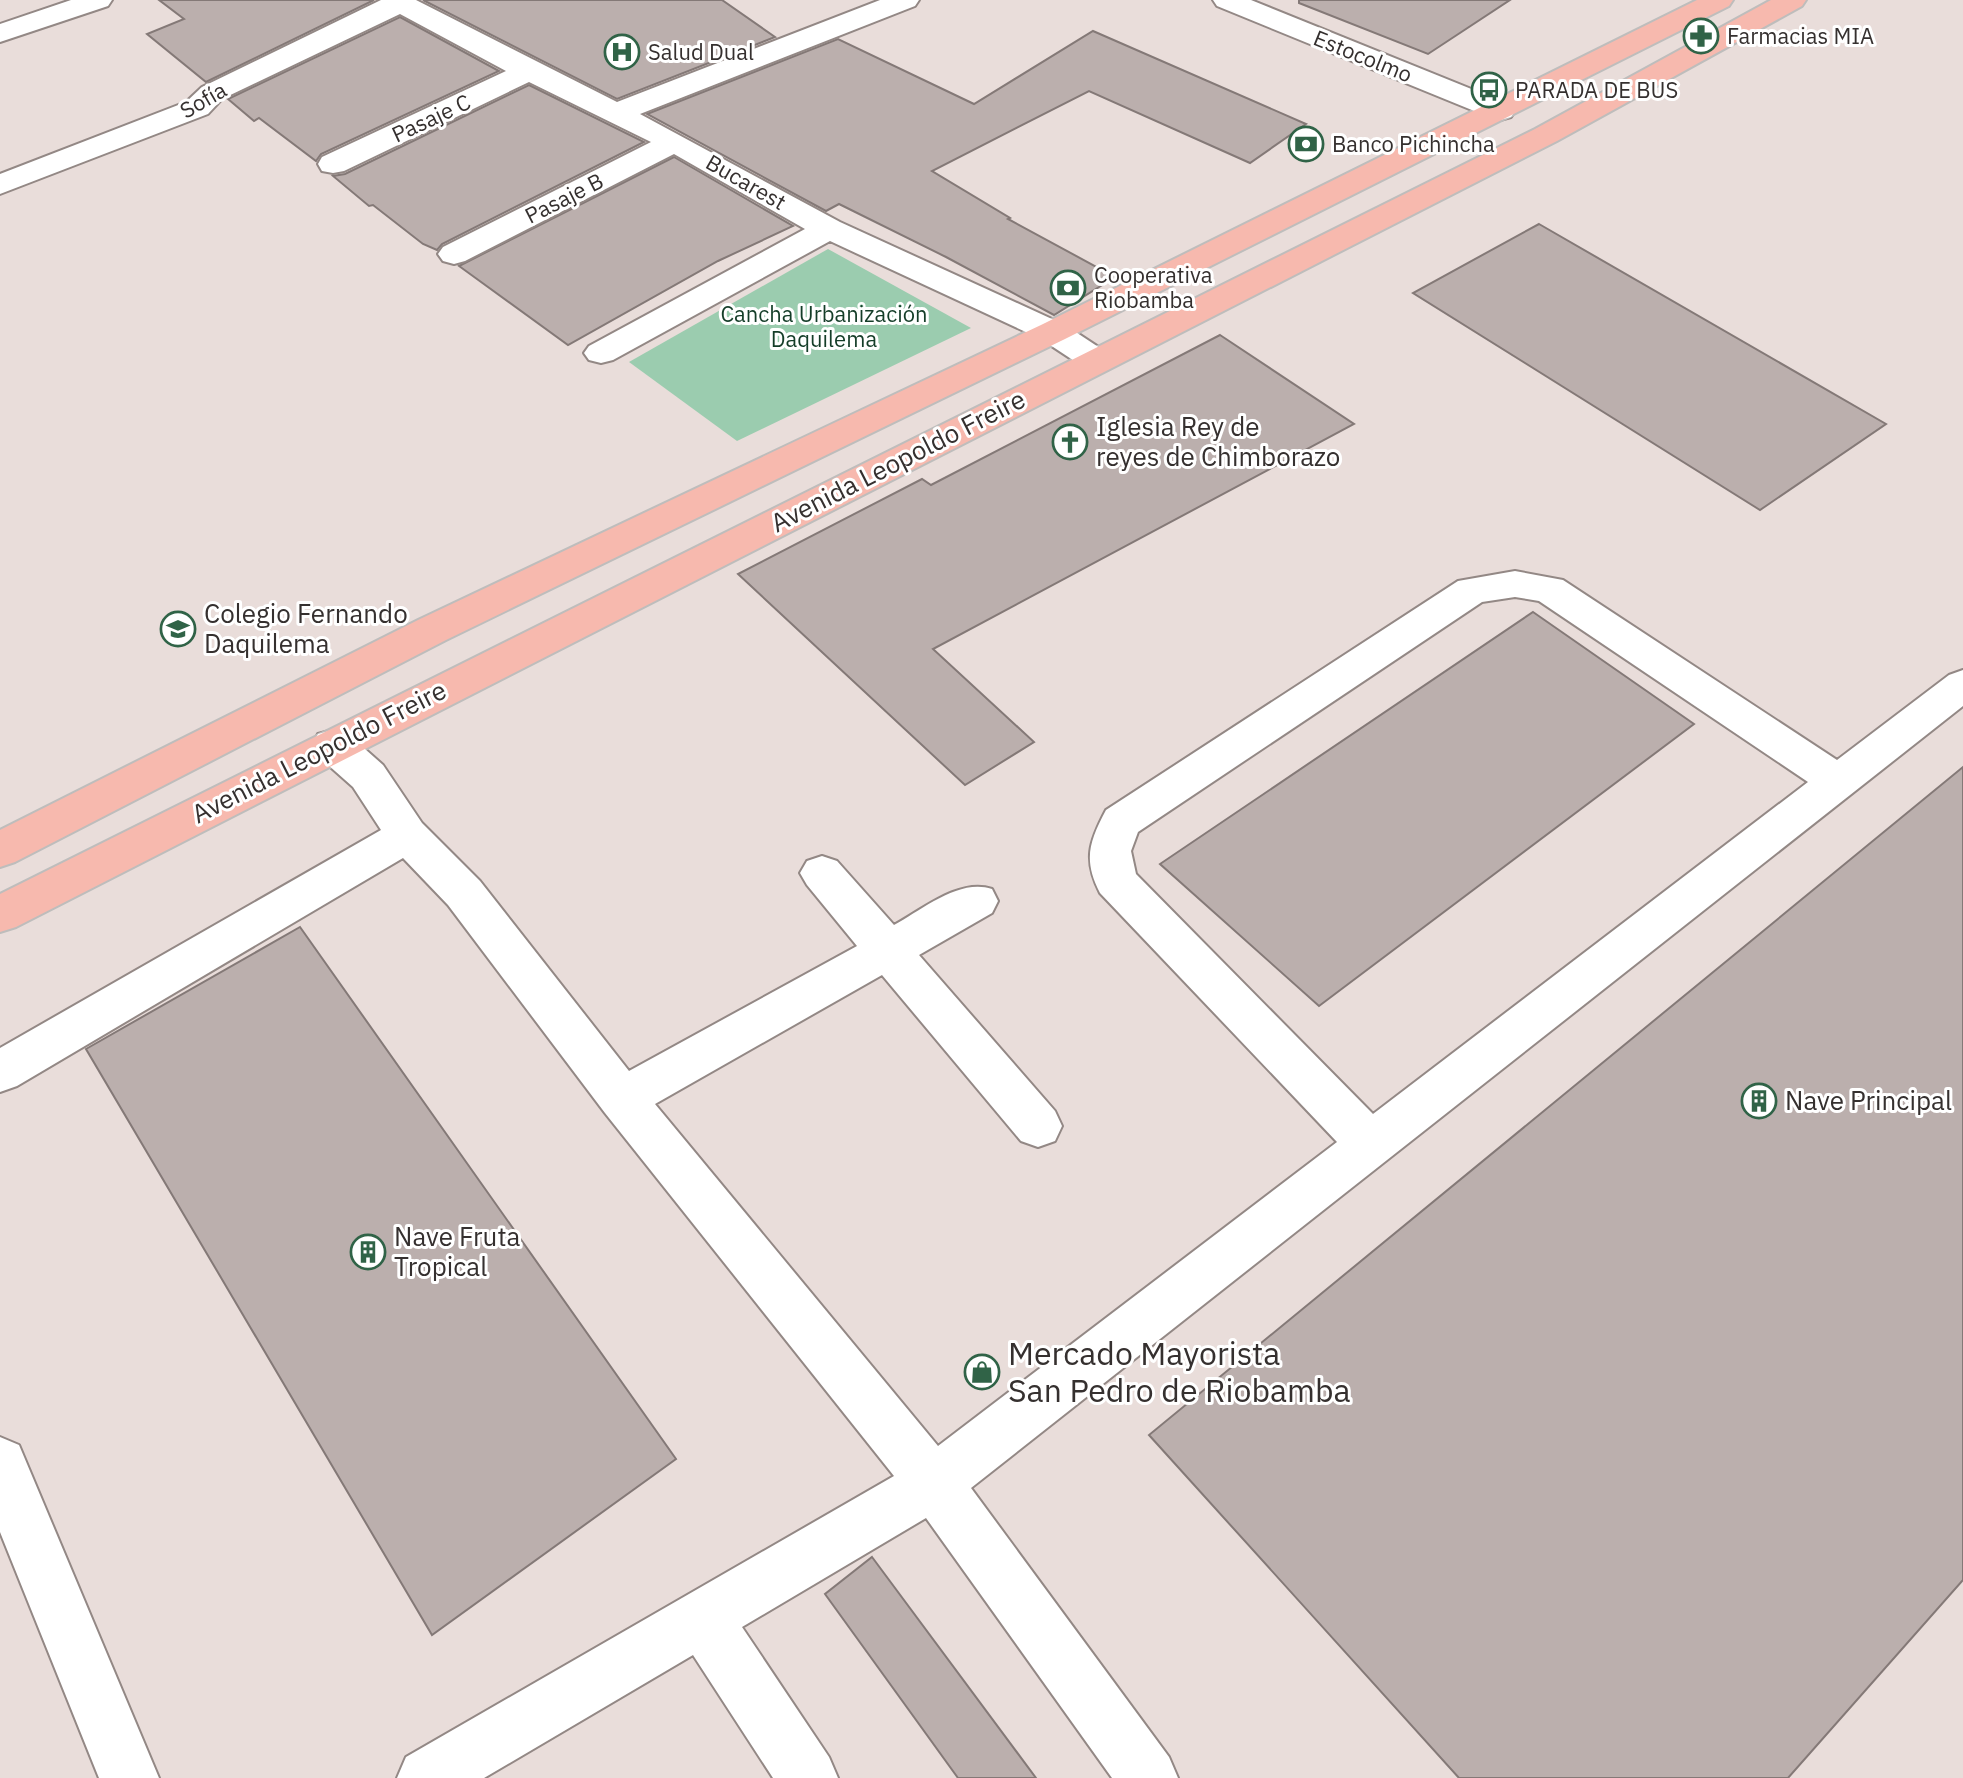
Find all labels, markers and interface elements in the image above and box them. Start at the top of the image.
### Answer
pharmacy icon: Farmacias MIA [1682,17,1720,55]
place label: Farmacias MIA [1727,21,1874,50]
street label: Estocolmo [1309,23,1417,88]
hospital icon: Salud Dual [603,33,641,71]
place label: Salud Dual [648,37,754,66]
bus stop icon: PARADA DE BUS [1470,71,1508,109]
street label: Sofía [174,75,232,124]
place label: PARADA DE BUS [1515,75,1678,104]
street label: Pasaje C [387,87,475,148]
bank icon: Banco Pichincha [1287,125,1325,163]
place label: Banco Pichincha [1332,129,1495,158]
street label: Bucarest [701,147,792,216]
street label: Pasaje B [520,165,608,230]
place label: Cooperativa Riobamba [1094,260,1213,314]
bank icon: Cooperativa Riobamba [1049,269,1087,307]
park label: Cancha Urbanización Daquilema [720,299,928,353]
street label: Avenida Leopoldo Freire [764,381,1031,539]
place label: Iglesia Rey de reyes de Chimborazo [1096,409,1340,473]
church icon: Iglesia Rey de reyes de Chimborazo [1051,423,1089,461]
place label: Colegio Fernando Daquilema [204,596,408,660]
school or university icon: Colegio Fernando Daquilema [159,610,197,648]
street label: Avenida Leopoldo Freire [185,672,452,830]
building icon: Nave Principal [1740,1082,1778,1120]
place label: Nave Principal [1785,1083,1952,1117]
place label: Nave Fruta Tropical [394,1219,521,1283]
building icon: Nave Fruta Tropical [349,1233,387,1271]
place label: Mercado Mayorista San Pedro de Riobamba [1008,1332,1351,1411]
shop icon: Mercado Mayorista San Pedro de Riobamba [963,1353,1001,1391]

